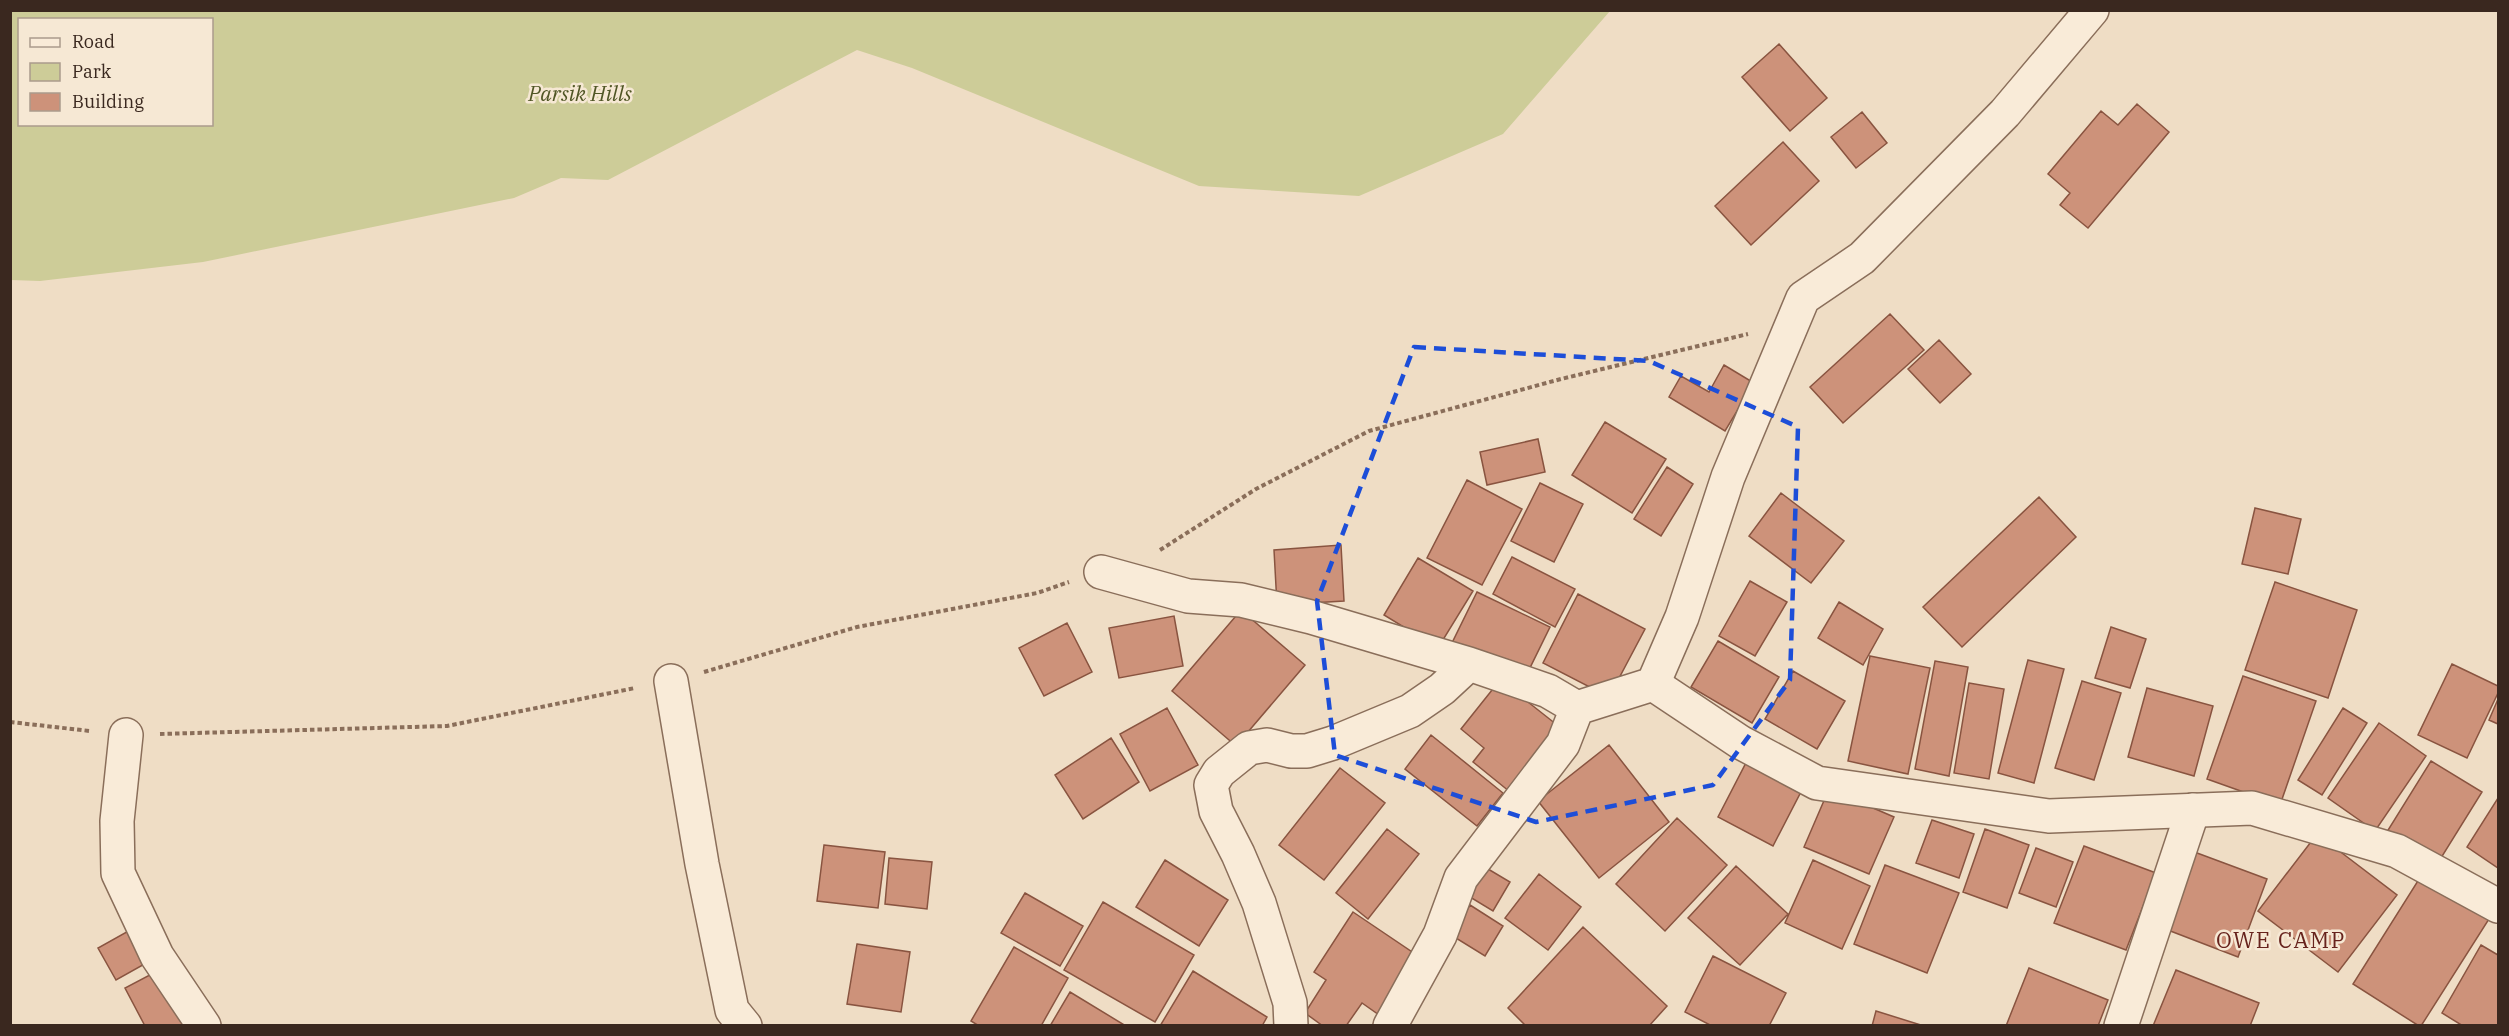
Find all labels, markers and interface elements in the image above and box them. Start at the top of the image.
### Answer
legend [18,18,213,126]
text: Road [72,30,115,53]
text: Park [72,60,112,83]
park label: Parsik Hills [527,79,632,107]
text: Building [72,90,144,113]
district label: OWE CAMP [2216,925,2346,954]

